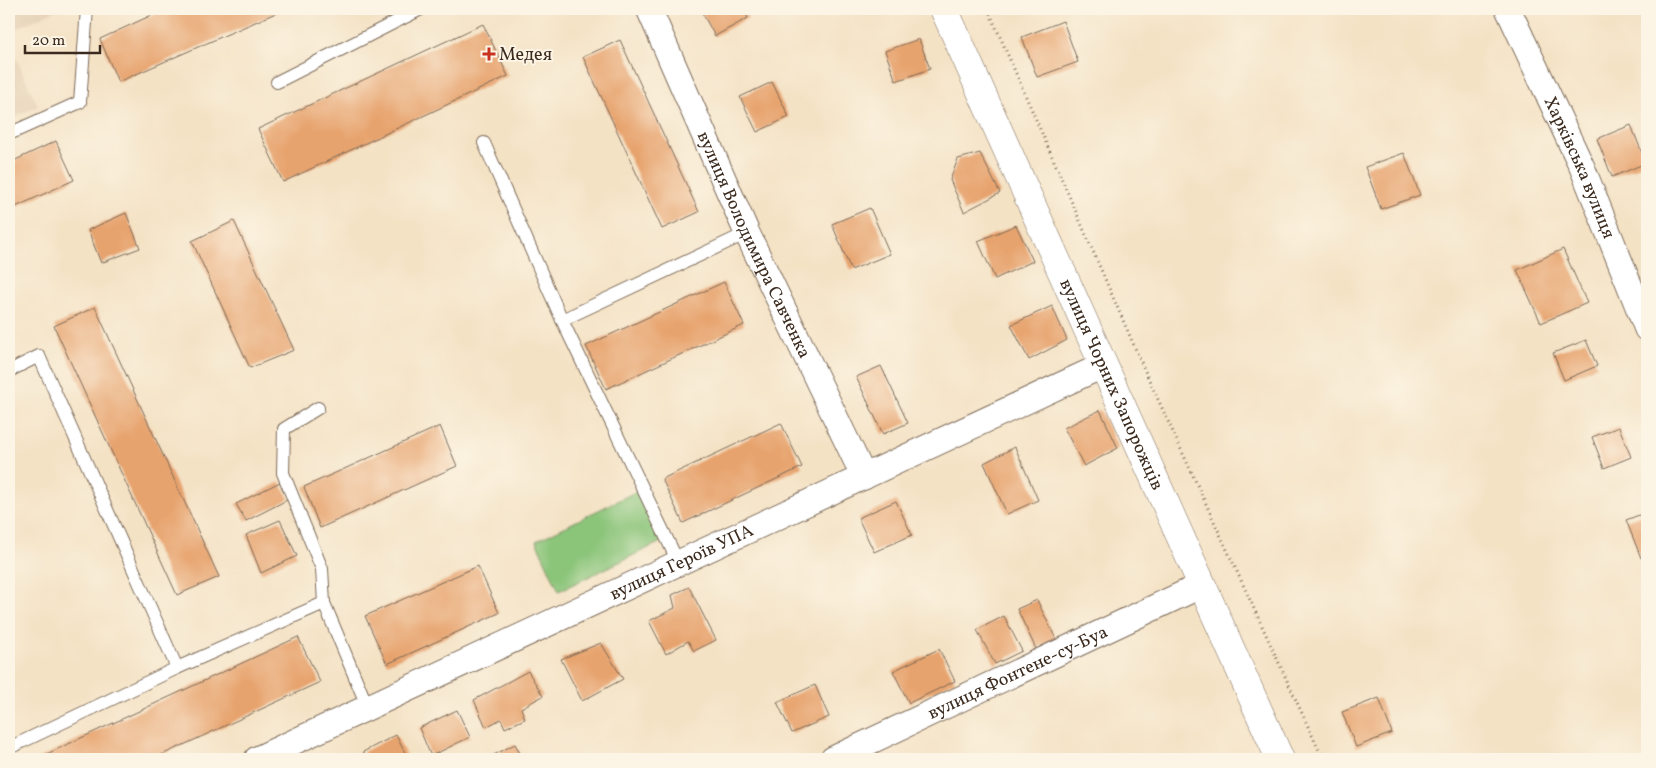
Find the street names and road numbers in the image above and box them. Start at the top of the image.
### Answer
street label: Харківська вулиця [1537,93,1621,243]
street label: вулиця Володимира Савченка [690,128,816,363]
street label: вулиця Чорних Запорожців [1052,275,1169,494]
street label: вулиця Героїв УПА [606,519,758,607]
street label: вулиця Фонтене-су-Буа [924,620,1112,727]

